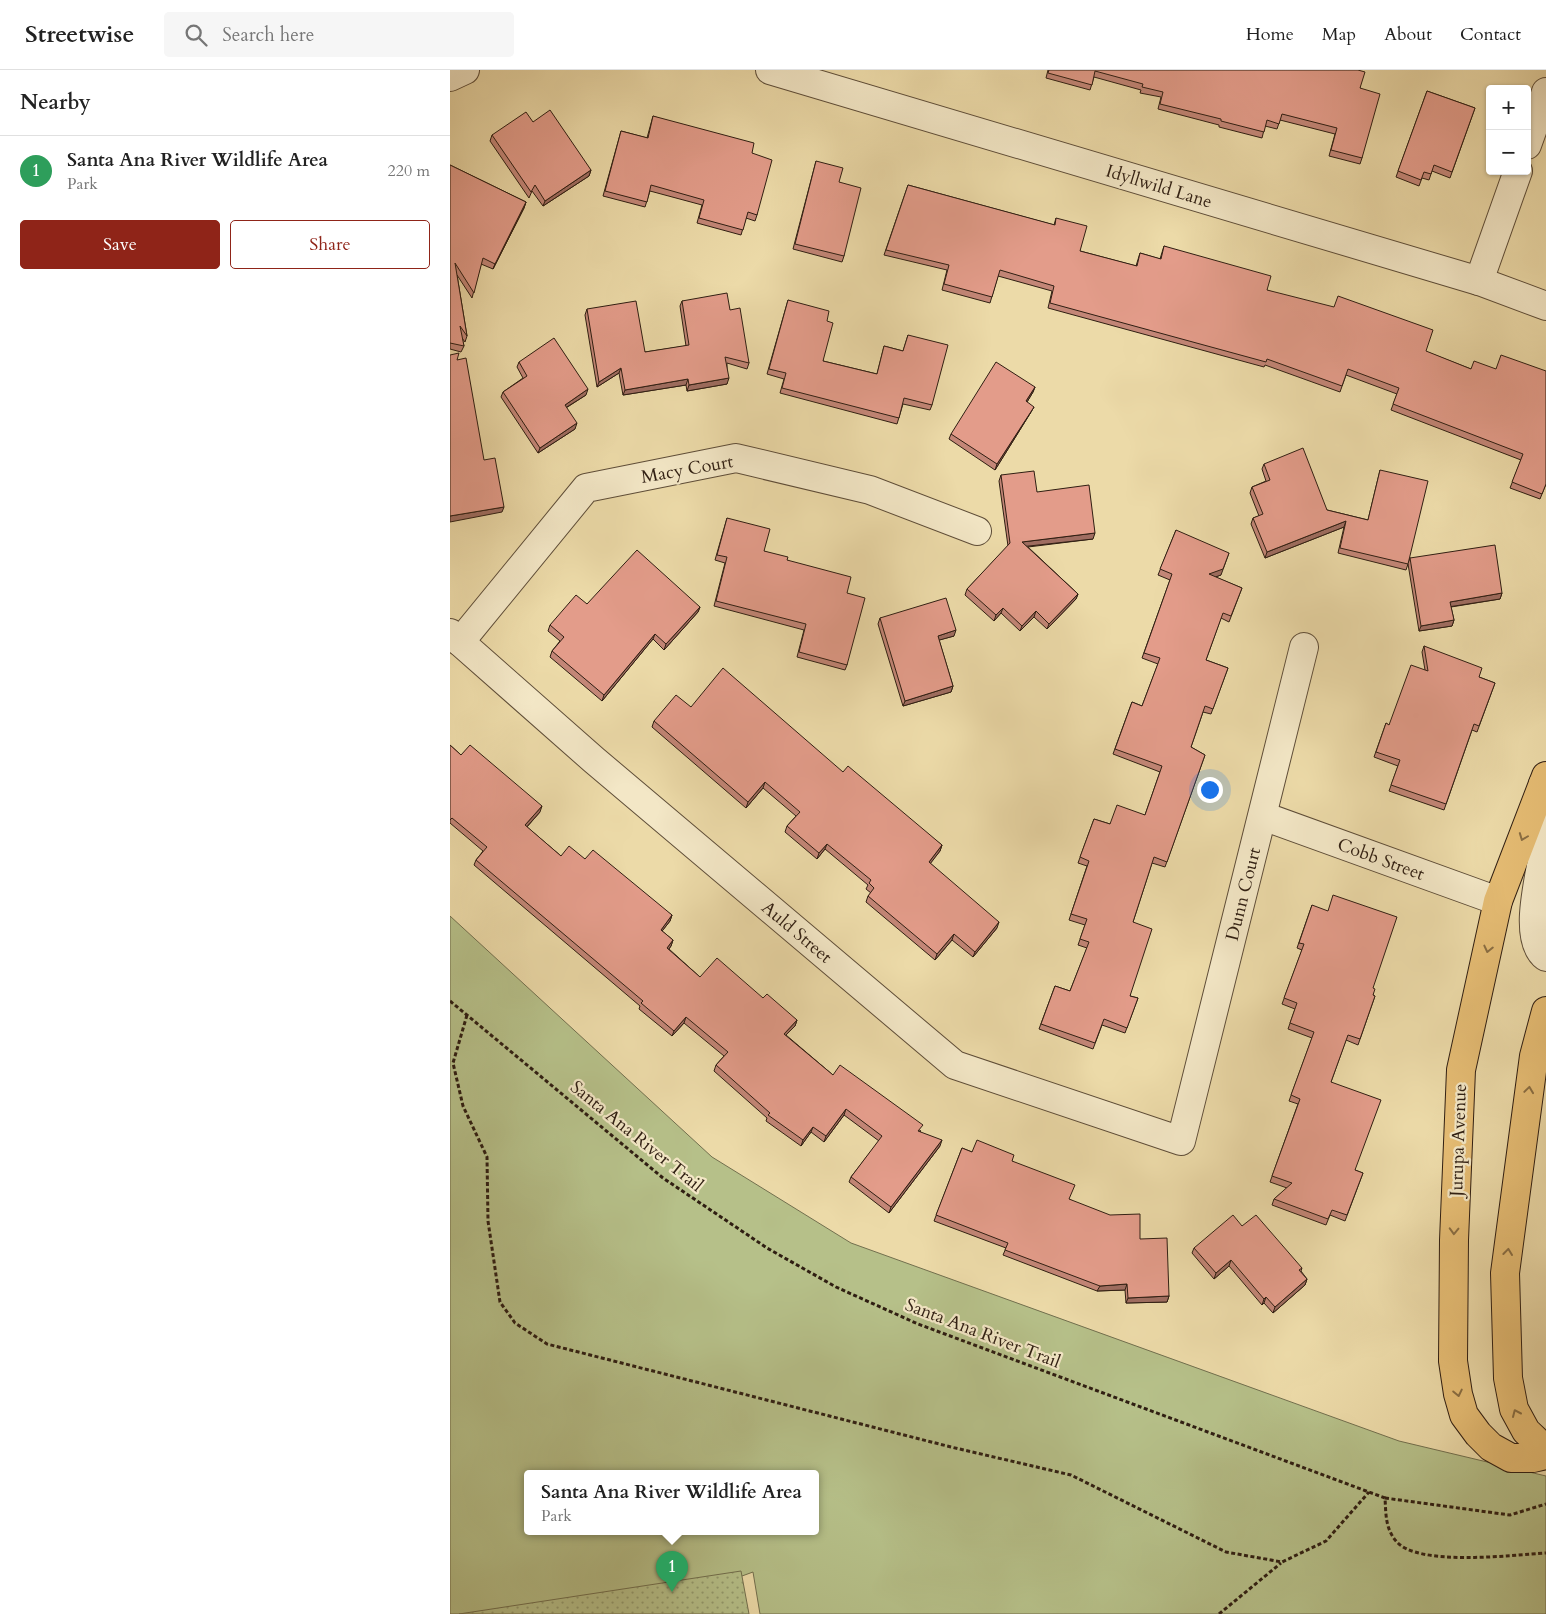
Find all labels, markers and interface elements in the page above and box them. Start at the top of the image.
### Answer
search box [164,12,514,57]
text: Streetwise [25,18,134,51]
icon: search [182,21,210,49]
text: Search here [222,22,314,48]
text: Home [1246,22,1294,47]
text: Map [1322,22,1356,47]
text: About [1384,22,1432,47]
text: Contact [1460,22,1521,47]
map controls [1486,85,1531,175]
button: + [1486,85,1531,130]
text: Nearby [20,88,91,117]
button: − [1486,130,1531,175]
text: Santa Ana River Wildlife Area [67,147,328,173]
street label: Idyllwild Lane [1103,158,1215,215]
text: 1 [32,160,40,182]
text: 220 m [388,160,430,182]
text: Park [67,173,98,195]
button: Save [20,220,220,269]
button: Share [230,220,430,269]
street label: Macy Court [639,449,735,490]
your location [1197,777,1223,803]
street label: Cobb Street [1334,832,1428,887]
one-way arrow [1518,833,1528,841]
street label: Dunn Court [1220,845,1267,943]
street label: Auld Street [756,895,838,969]
one-way arrow [1483,945,1494,954]
street label: Santa Ana River Trail [565,1075,709,1198]
street label: Jurupa Avenue [1444,1083,1473,1200]
one-way arrow [1523,1086,1534,1094]
one-way arrow [1449,1228,1459,1235]
one-way arrow [1502,1247,1513,1255]
street label: Santa Ana River Trail [902,1292,1064,1375]
one-way arrow [1452,1389,1463,1398]
one-way arrow [1512,1409,1523,1418]
popup [524,1470,819,1535]
text: Santa Ana River Wildlife Area [541,1479,802,1505]
text: Park [541,1505,572,1527]
pin: 1 [656,1551,688,1592]

